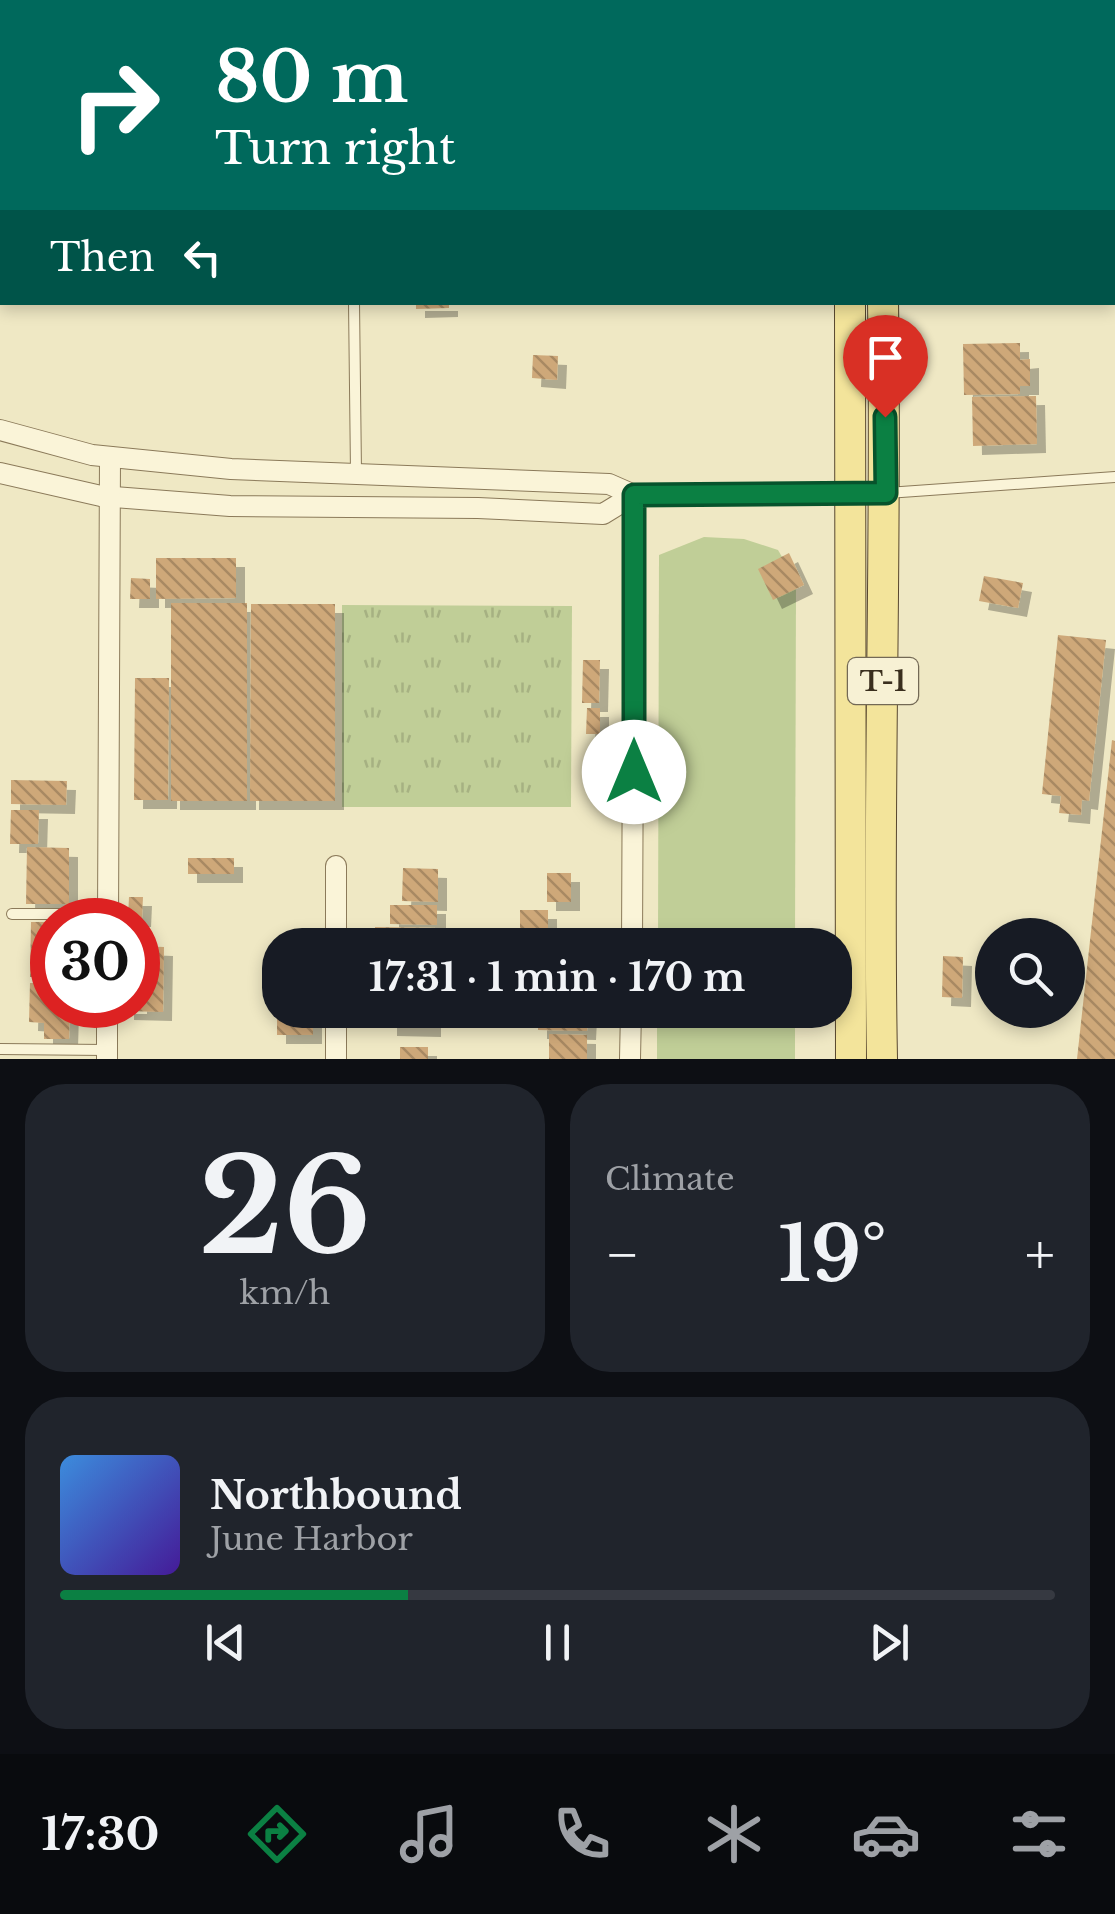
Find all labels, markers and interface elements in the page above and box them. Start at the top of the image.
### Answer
text: 80 m [215,34,408,121]
icon: right [50,40,180,170]
text: Turn right [215,120,456,176]
icon: left [175,230,230,285]
text: Then [50,234,155,281]
pin [843,315,928,418]
icon: arrive [858,330,913,385]
road number: T-1 [848,658,918,704]
position arrow [582,720,686,824]
speed limit sign: 30 [30,898,160,1028]
map controls [975,918,1085,1028]
button: search [975,918,1085,1028]
text: 17:31 · 1 min · 170 m [369,954,745,1001]
text: 26 [199,1127,371,1288]
text: Climate [605,1159,734,1199]
text: 19° [778,1208,886,1301]
text: − [605,1221,640,1289]
text: + [1025,1221,1055,1289]
text: km/h [240,1273,330,1313]
text: Northbound [210,1472,462,1519]
text: June Harbor [210,1519,413,1559]
icon: previous [198,1615,253,1670]
icon: pause [530,1615,585,1670]
icon: next [862,1615,917,1670]
icon: directions [242,1799,312,1869]
icon: music [394,1799,464,1869]
icon: phone [547,1799,617,1869]
icon: climate [699,1799,769,1869]
icon: car [851,1799,921,1869]
icon: filters [1004,1799,1074,1869]
text: 17:30 [41,1806,159,1862]

